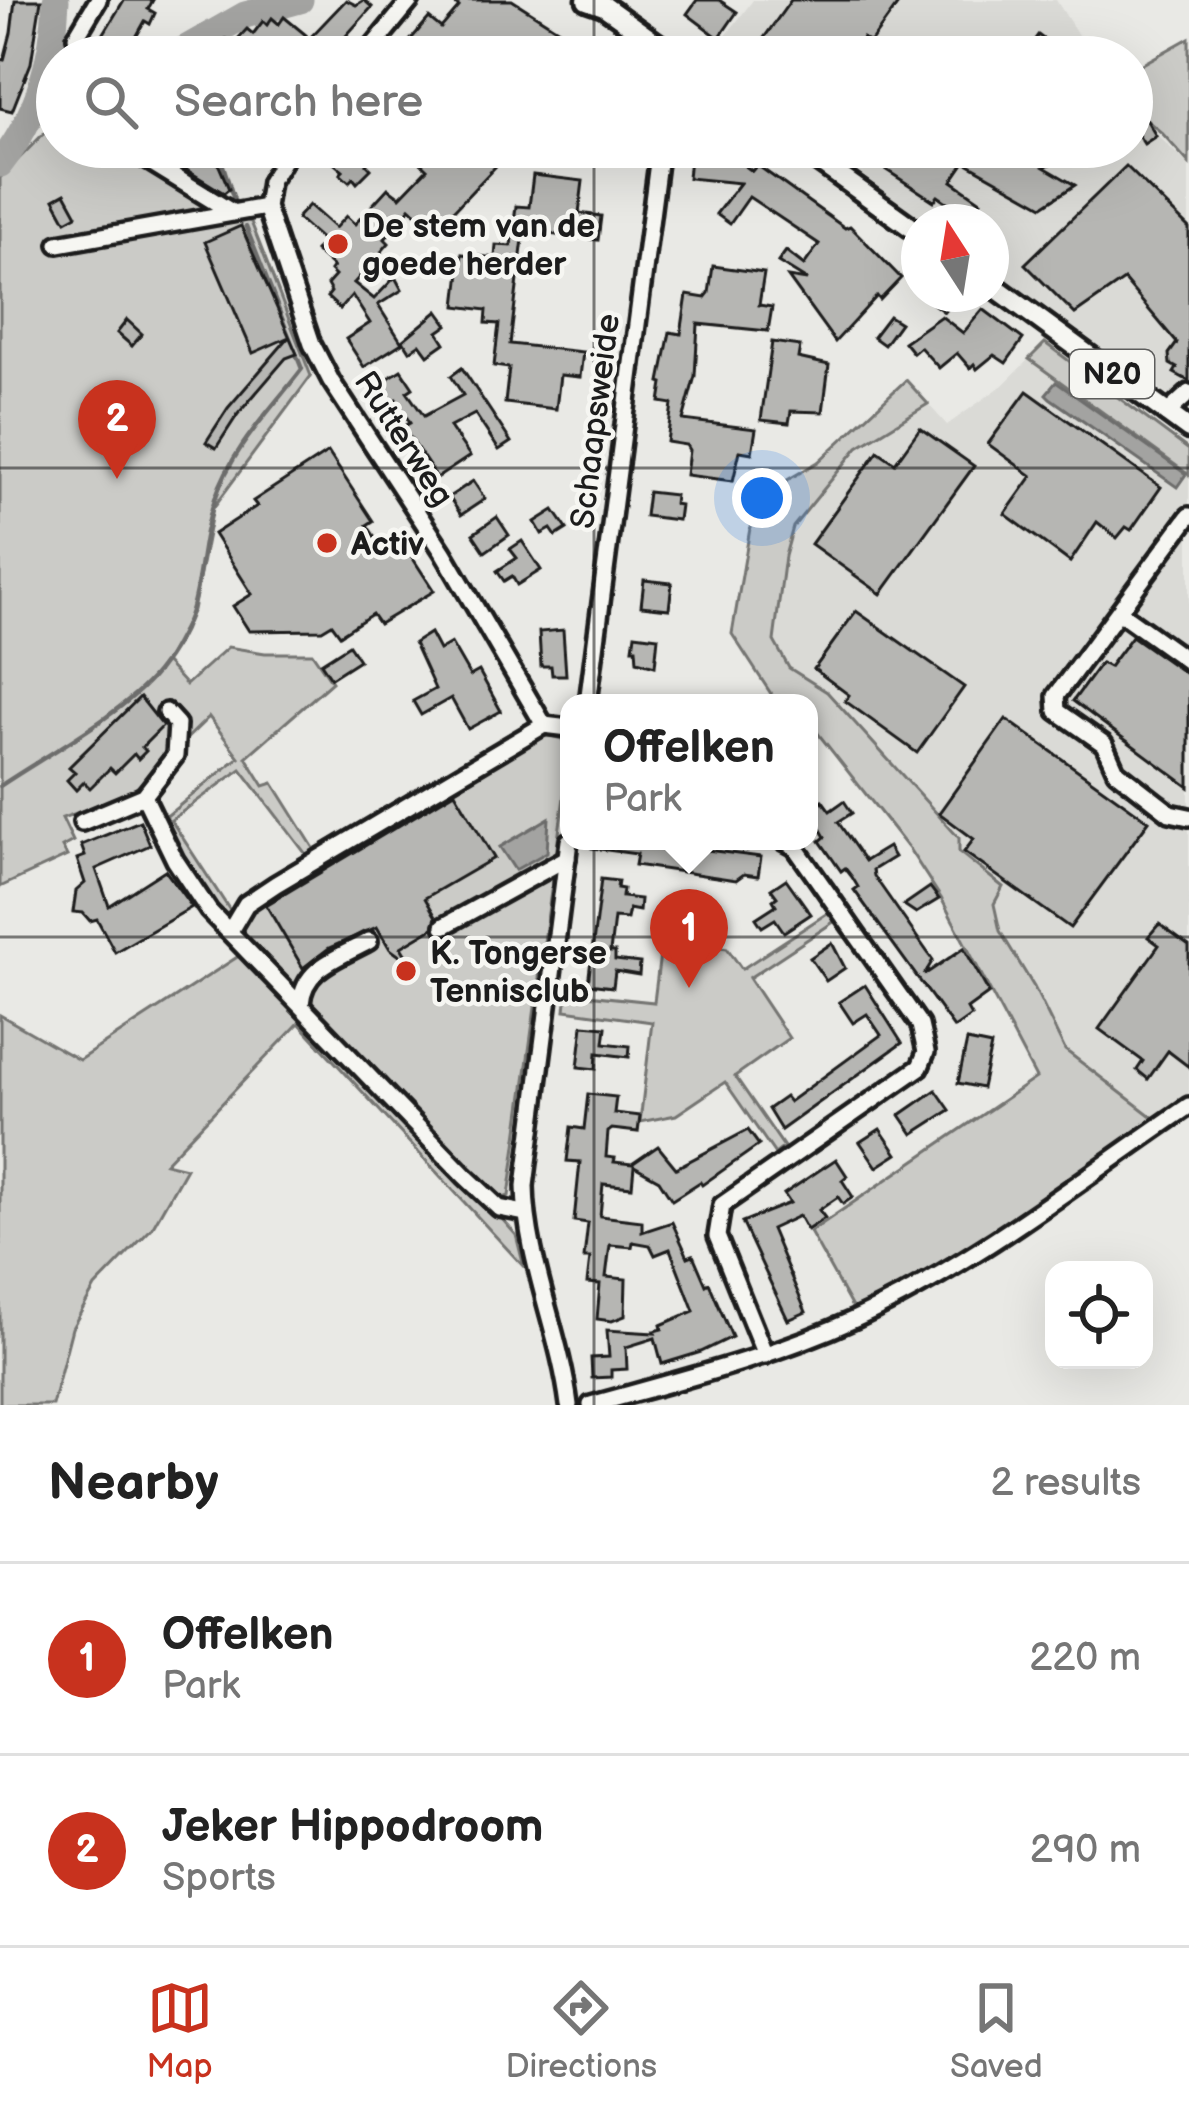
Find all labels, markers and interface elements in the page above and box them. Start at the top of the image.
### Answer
search box [36,36,1153,168]
icon: search [78,69,144,135]
text: Search here [174,75,423,130]
north arrow [901,204,1009,312]
place label: De stem van de goede herder [362,207,595,285]
marker: De stem van de goede herder [325,231,351,257]
street label: Schaapsweide [563,312,629,531]
road number: N20 [1070,350,1154,398]
street label: Rutterweg [345,364,462,514]
pin: 2 [78,380,156,479]
your location [732,468,792,528]
place label: Activ [350,525,424,565]
marker: Activ [314,530,340,556]
popup [560,694,818,850]
text: Offelken [603,721,775,776]
text: Park [603,776,681,823]
pin: 1 [650,889,728,988]
place label: K. Tongerse Tennisclub [430,934,607,1012]
marker: K. Tongerse Tennisclub [393,958,419,984]
map controls [1045,1261,1153,1369]
button: locate [1045,1261,1153,1369]
text: Nearby [48,1453,219,1514]
text: 2 results [990,1460,1141,1507]
text: Offelken [162,1608,334,1663]
text: 1 [79,1635,95,1682]
text: 220 m [1029,1635,1141,1682]
text: Park [162,1663,240,1710]
text: Jeker Hippodroom [162,1800,543,1855]
text: 2 [75,1827,99,1874]
text: 290 m [1030,1827,1141,1874]
text: Sports [162,1855,276,1902]
tab: Map [146,1975,213,2087]
tab: Directions [505,1975,657,2087]
tab: Saved [950,1975,1043,2087]

